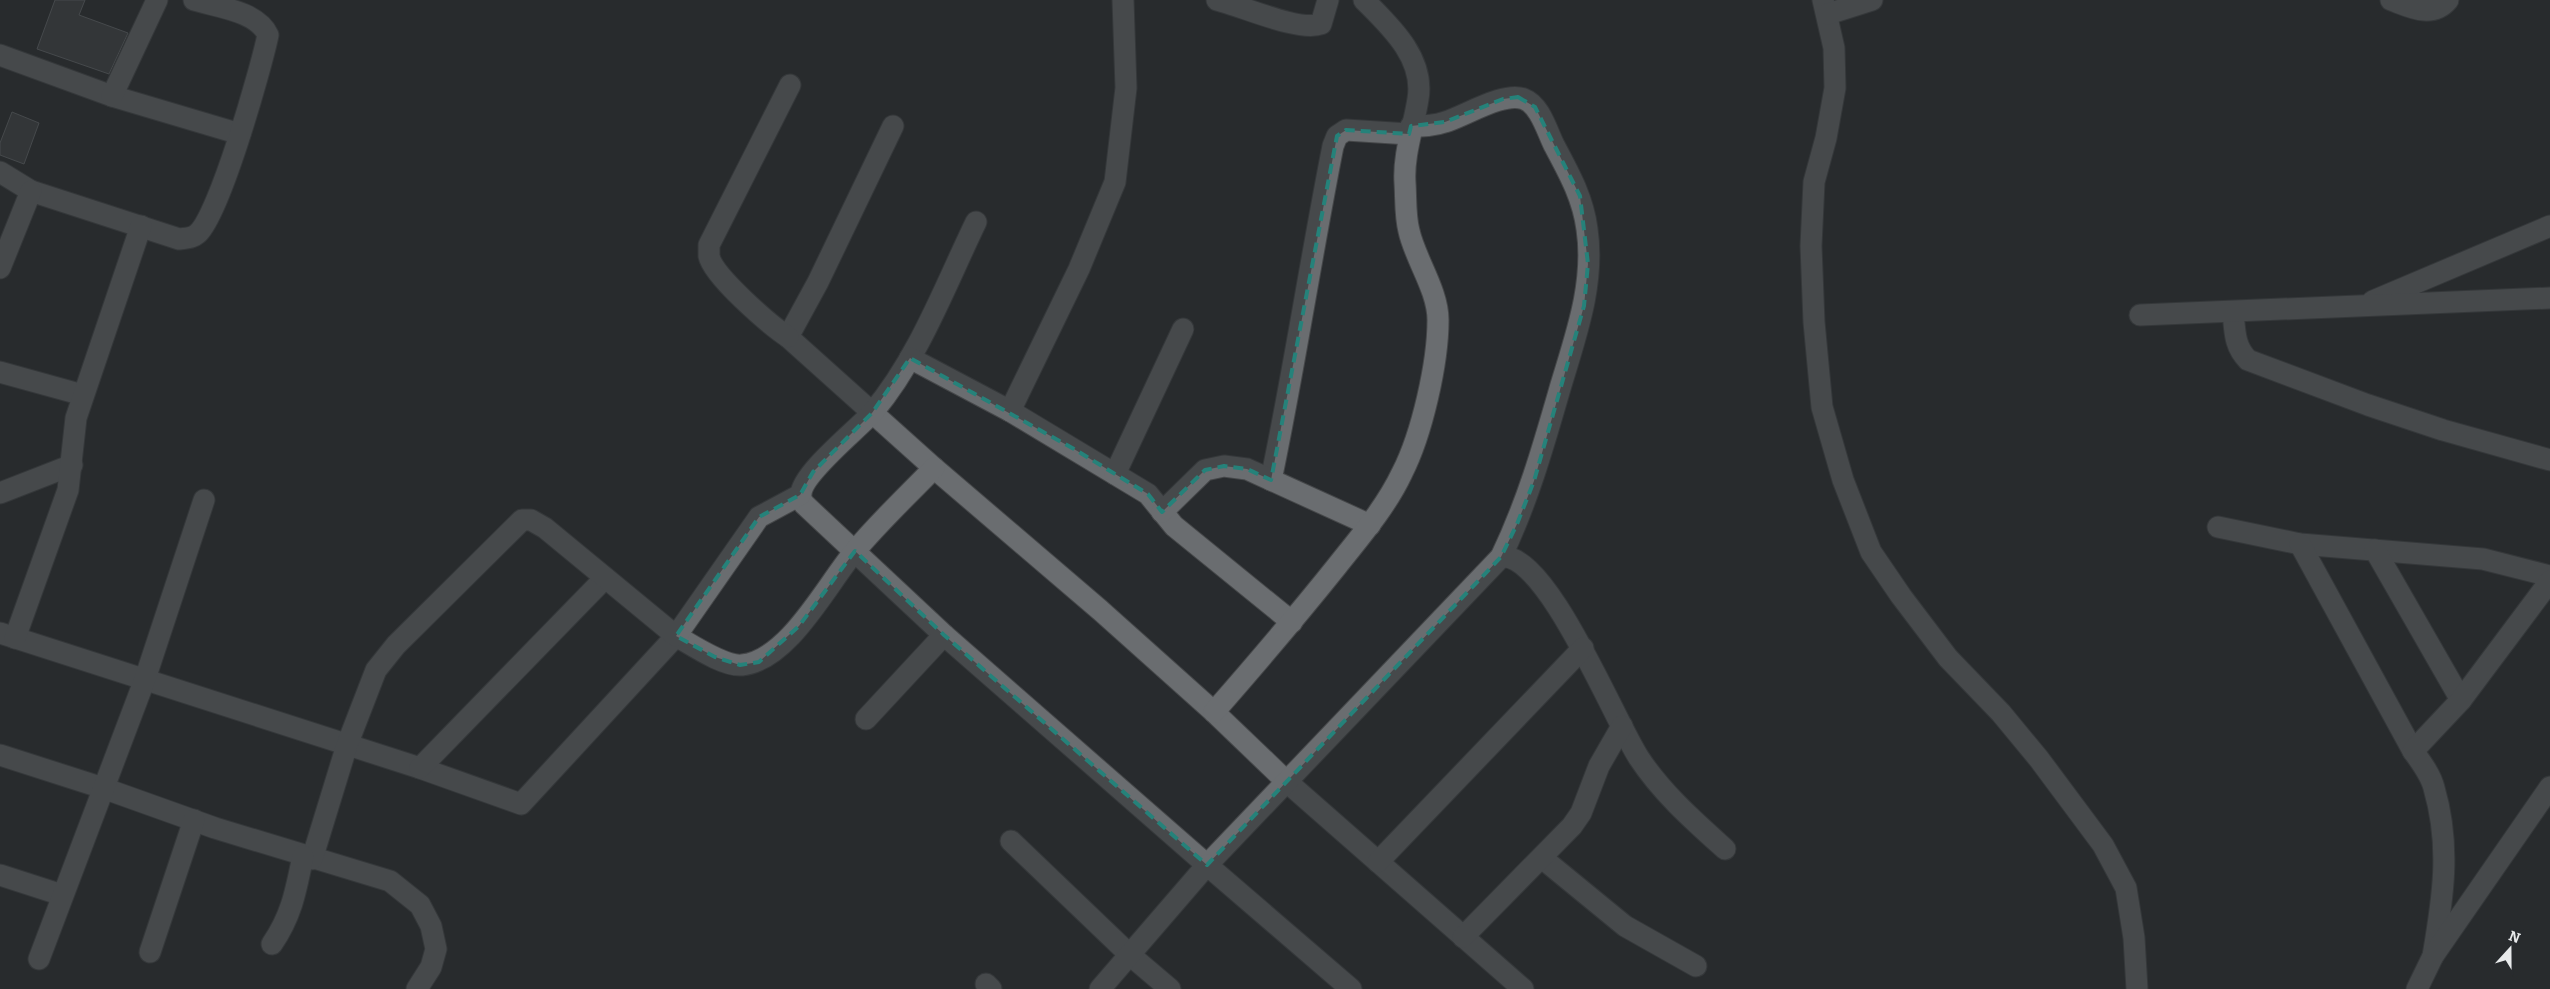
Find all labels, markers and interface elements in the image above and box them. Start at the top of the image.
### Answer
north arrow [2485,924,2535,974]
text: N [2506,927,2523,947]

